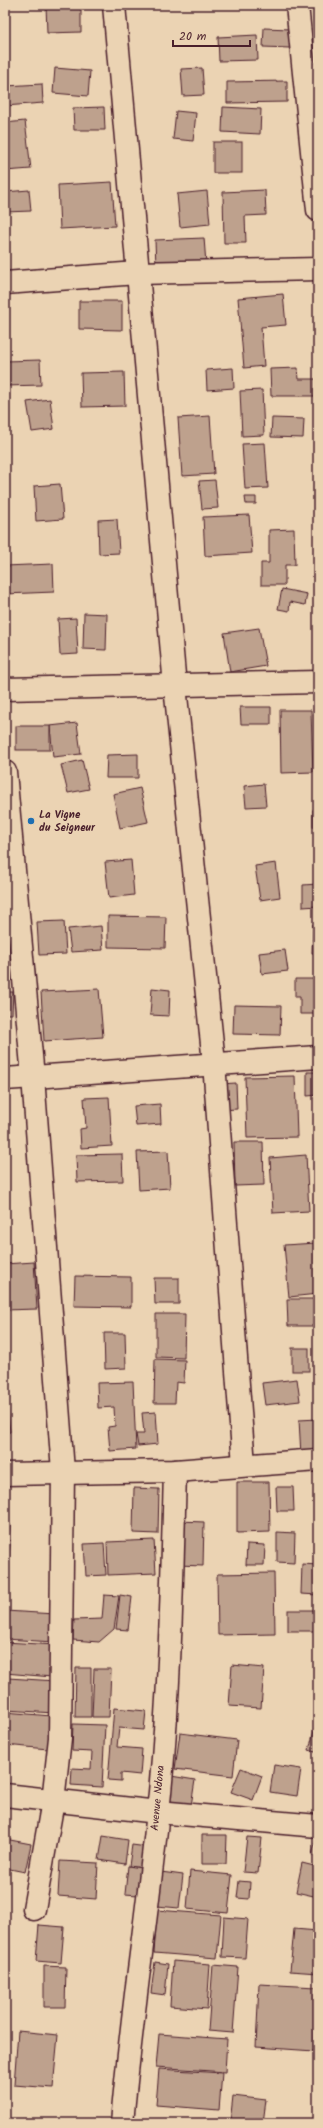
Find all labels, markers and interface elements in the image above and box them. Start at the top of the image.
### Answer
scale bar [173,22,250,48]
text: 20 m [179,27,207,46]
place label: La Vigne du Seigneur [39,806,96,837]
marker: La Vigne du Seigneur [26,816,36,826]
street label: Avenue Ndona [146,1764,170,1832]

